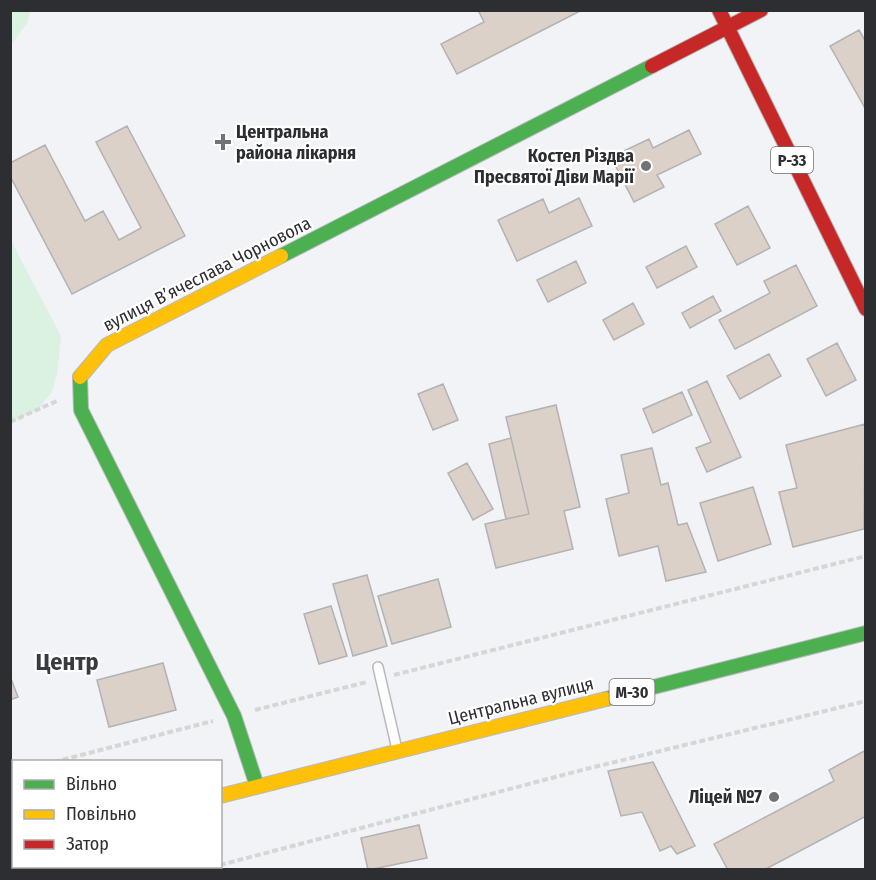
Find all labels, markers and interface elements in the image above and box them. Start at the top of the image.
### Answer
place label: Центральна района лікарня [236,121,356,164]
marker: Центральна района лікарня [214,133,232,151]
place label: Костел Різдва Пресвятої Діви Марії [474,145,635,188]
road number: Р-33 [771,147,813,173]
marker: Костел Різдва Пресвятої Діви Марії [639,159,653,173]
street label: вулиця Вʼячеслава Чорновола [99,212,315,336]
district label: Центр [35,648,99,676]
street label: Центральна вулиця [446,672,596,730]
road number: М-30 [610,679,654,705]
legend [12,760,222,868]
text: Вільно [66,773,117,795]
place label: Ліцей №7 [689,786,762,808]
marker: Ліцей №7 [767,790,781,804]
text: Повільно [66,803,137,825]
text: Затор [66,833,109,855]

